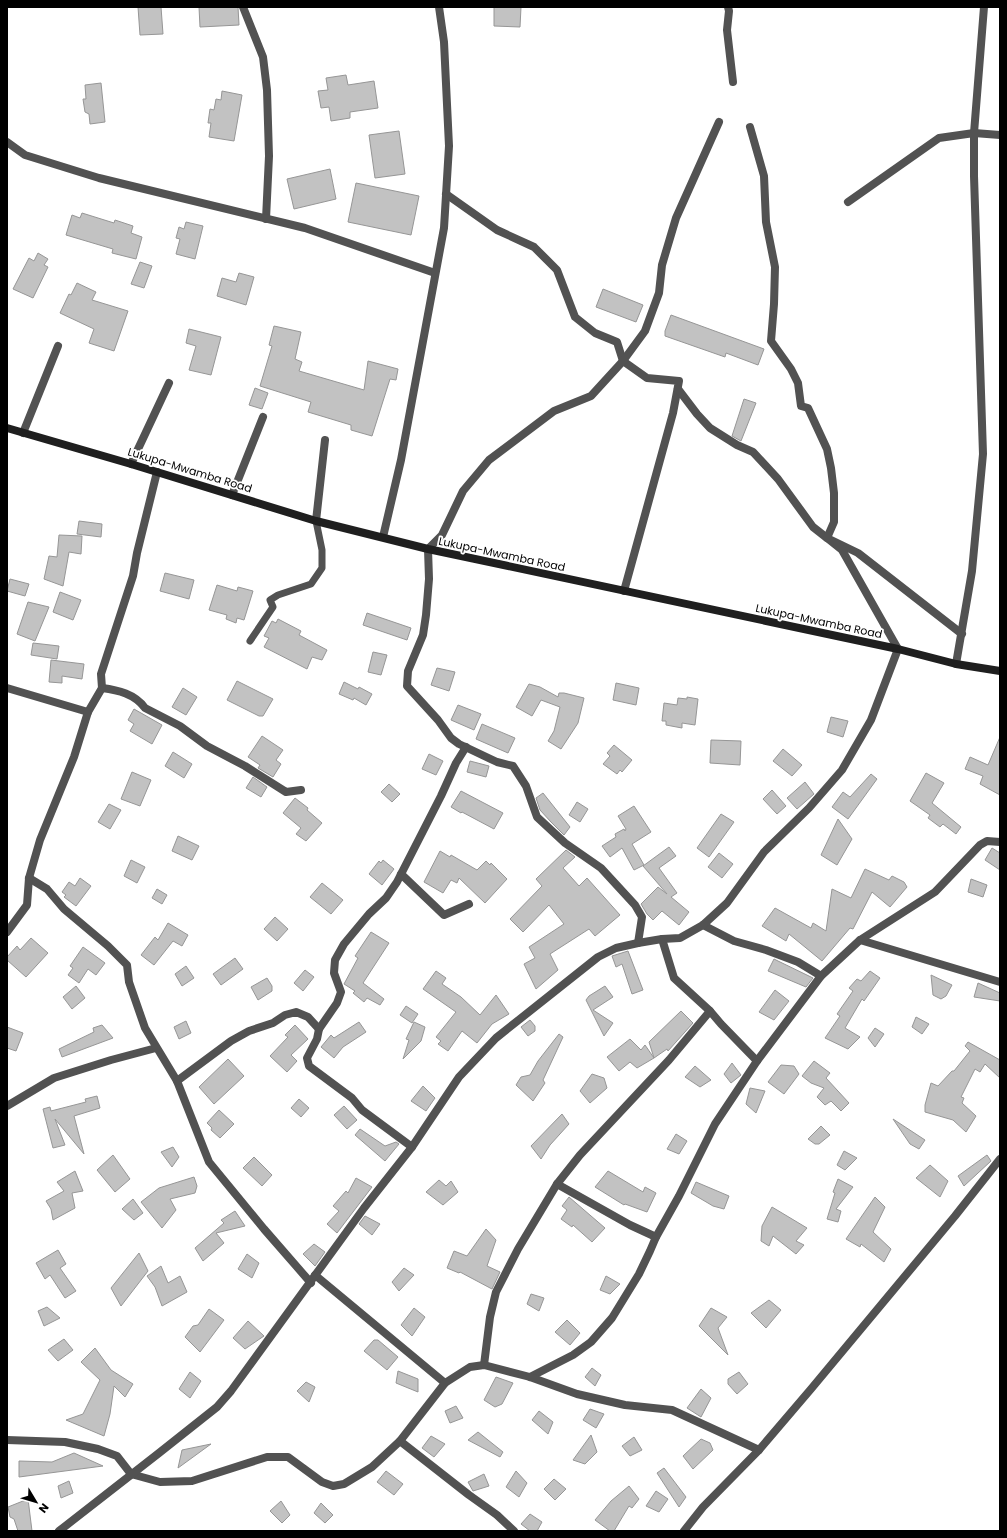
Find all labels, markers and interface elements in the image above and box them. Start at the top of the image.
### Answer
street label: Lukupa-Mwamba Road [126,443,254,497]
street label: Lukupa-Mwamba Road [437,533,567,575]
street label: Lukupa-Mwamba Road [754,600,884,642]
north arrow [16,1482,56,1522]
text: N [35,1500,53,1516]

